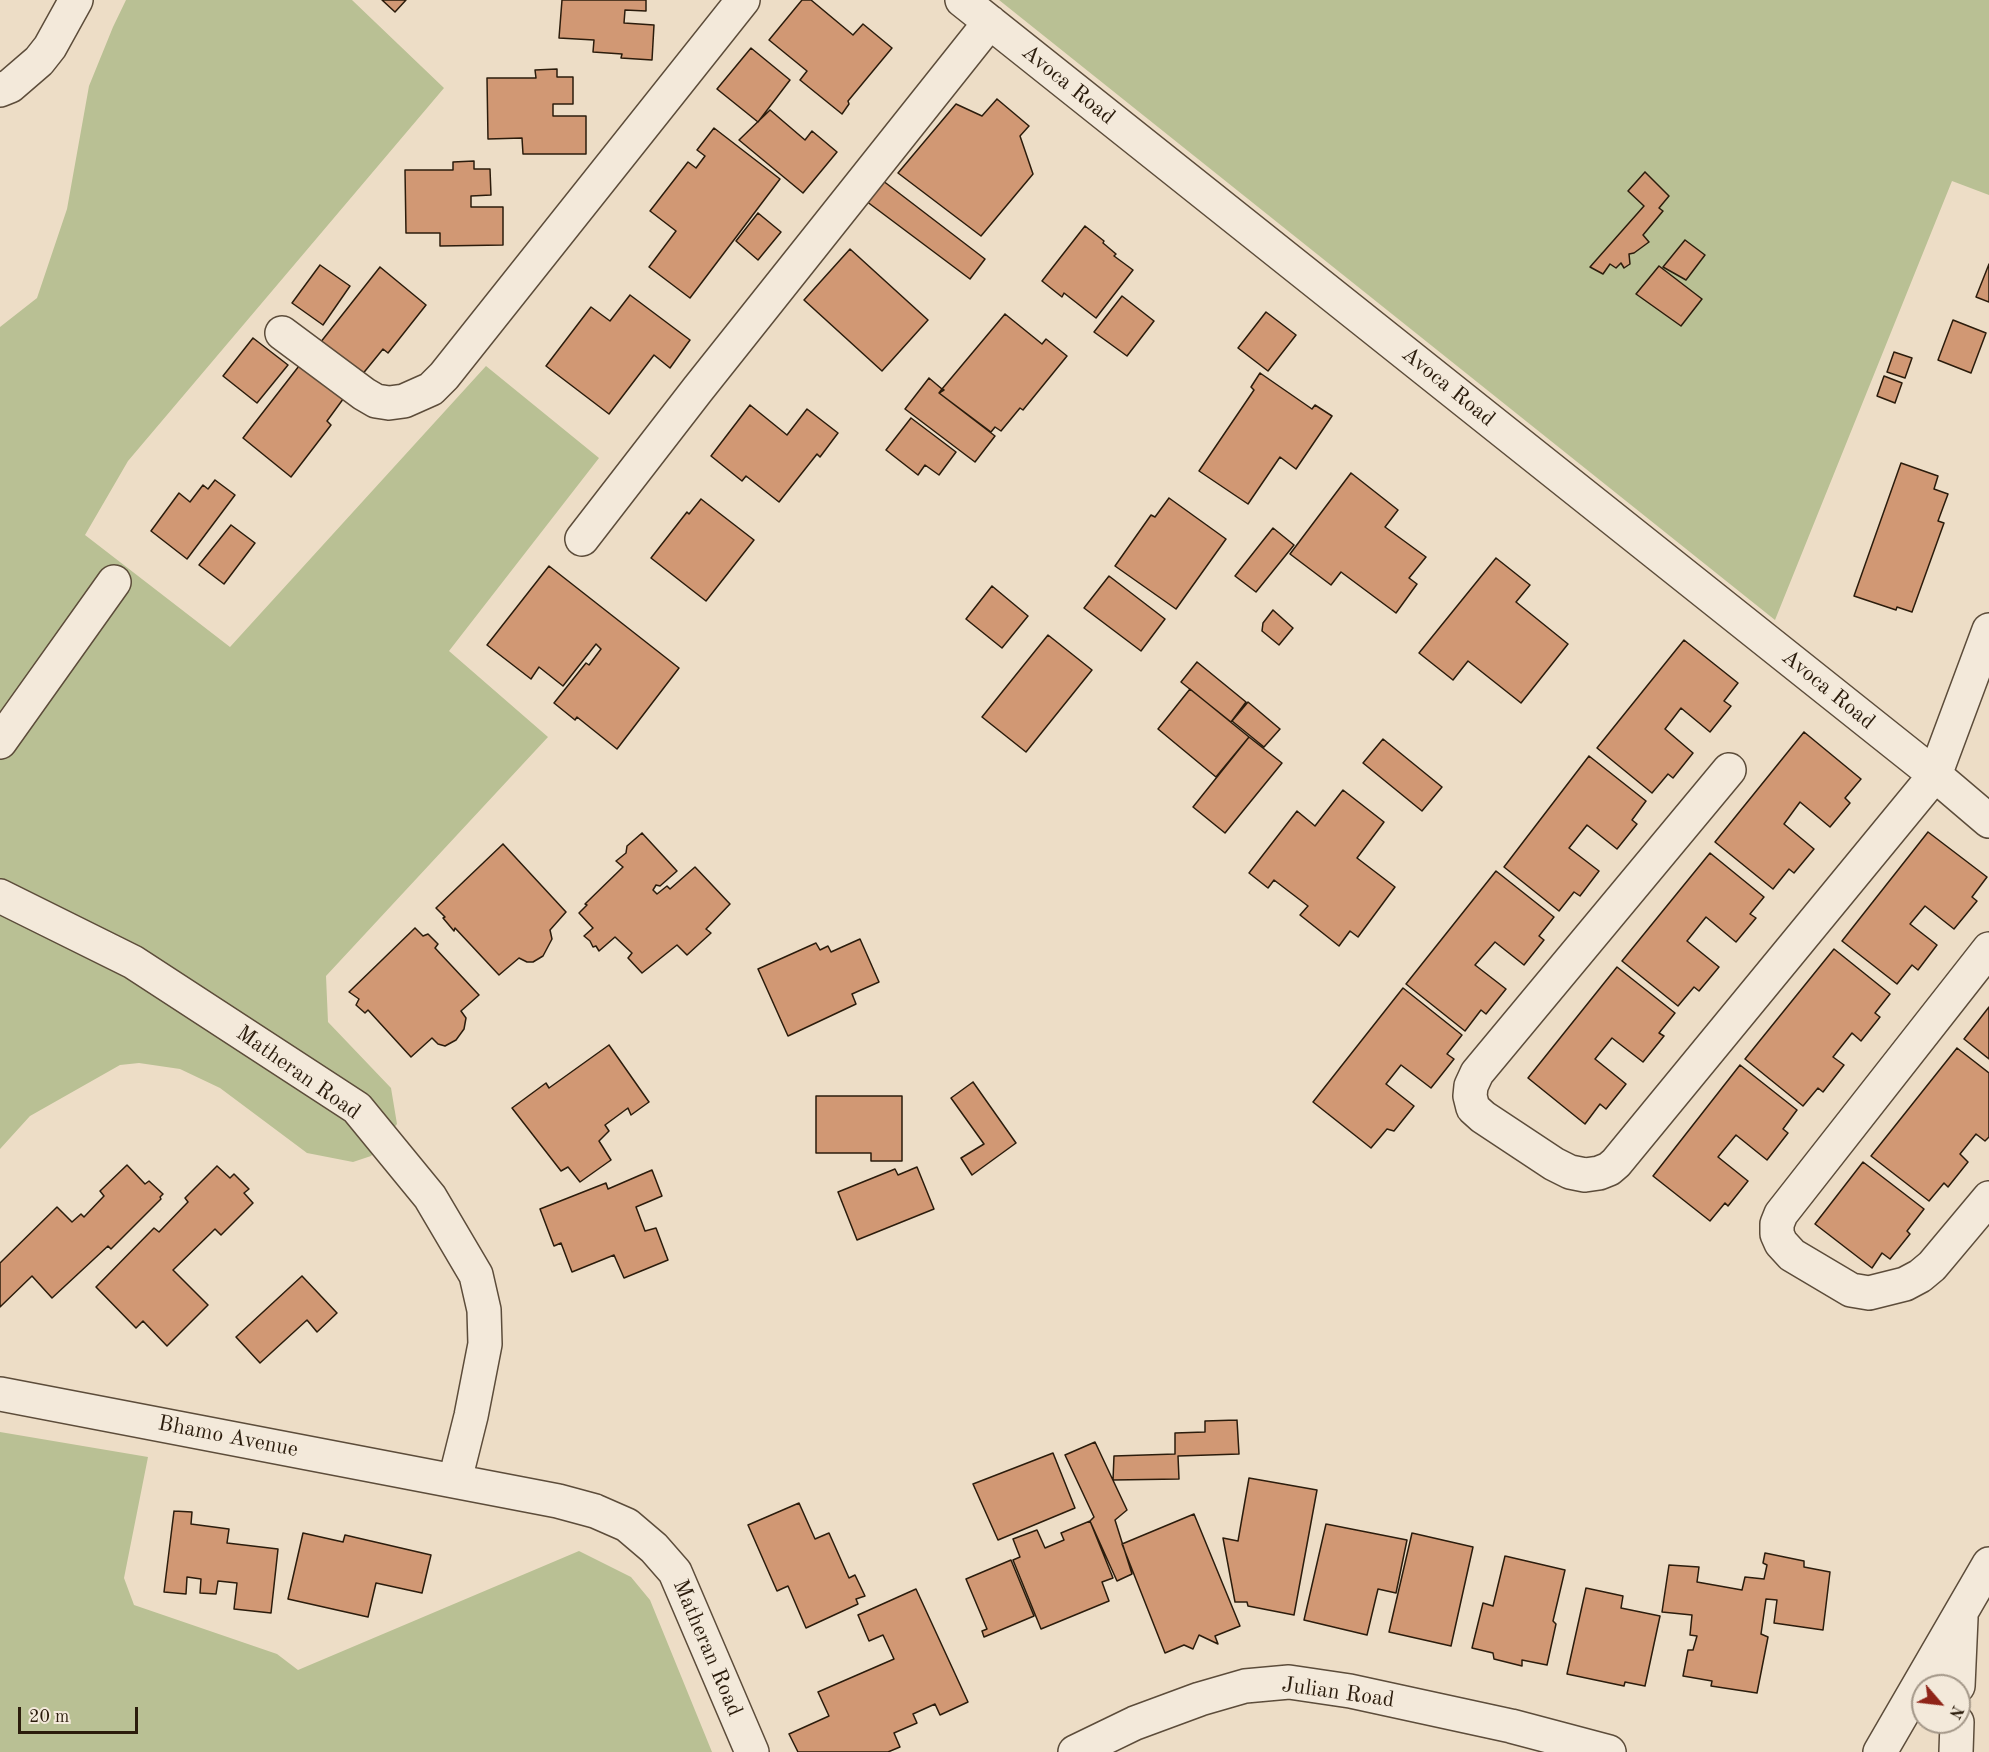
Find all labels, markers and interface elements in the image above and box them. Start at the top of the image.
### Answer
street label: Avoca Road [1016,39,1120,131]
street label: Avoca Road [1396,341,1500,433]
street label: Avoca Road [1776,644,1880,736]
street label: Matheran Road [231,1020,365,1126]
street label: Bhamo Avenue [156,1410,300,1464]
street label: Matheran Road [666,1576,748,1720]
street label: Julian Road [1280,1672,1396,1714]
north arrow [1911,1674,1971,1734]
scale bar [21,1695,141,1733]
text: N [1945,1702,1965,1721]
text: 20 m [29,1708,69,1726]

